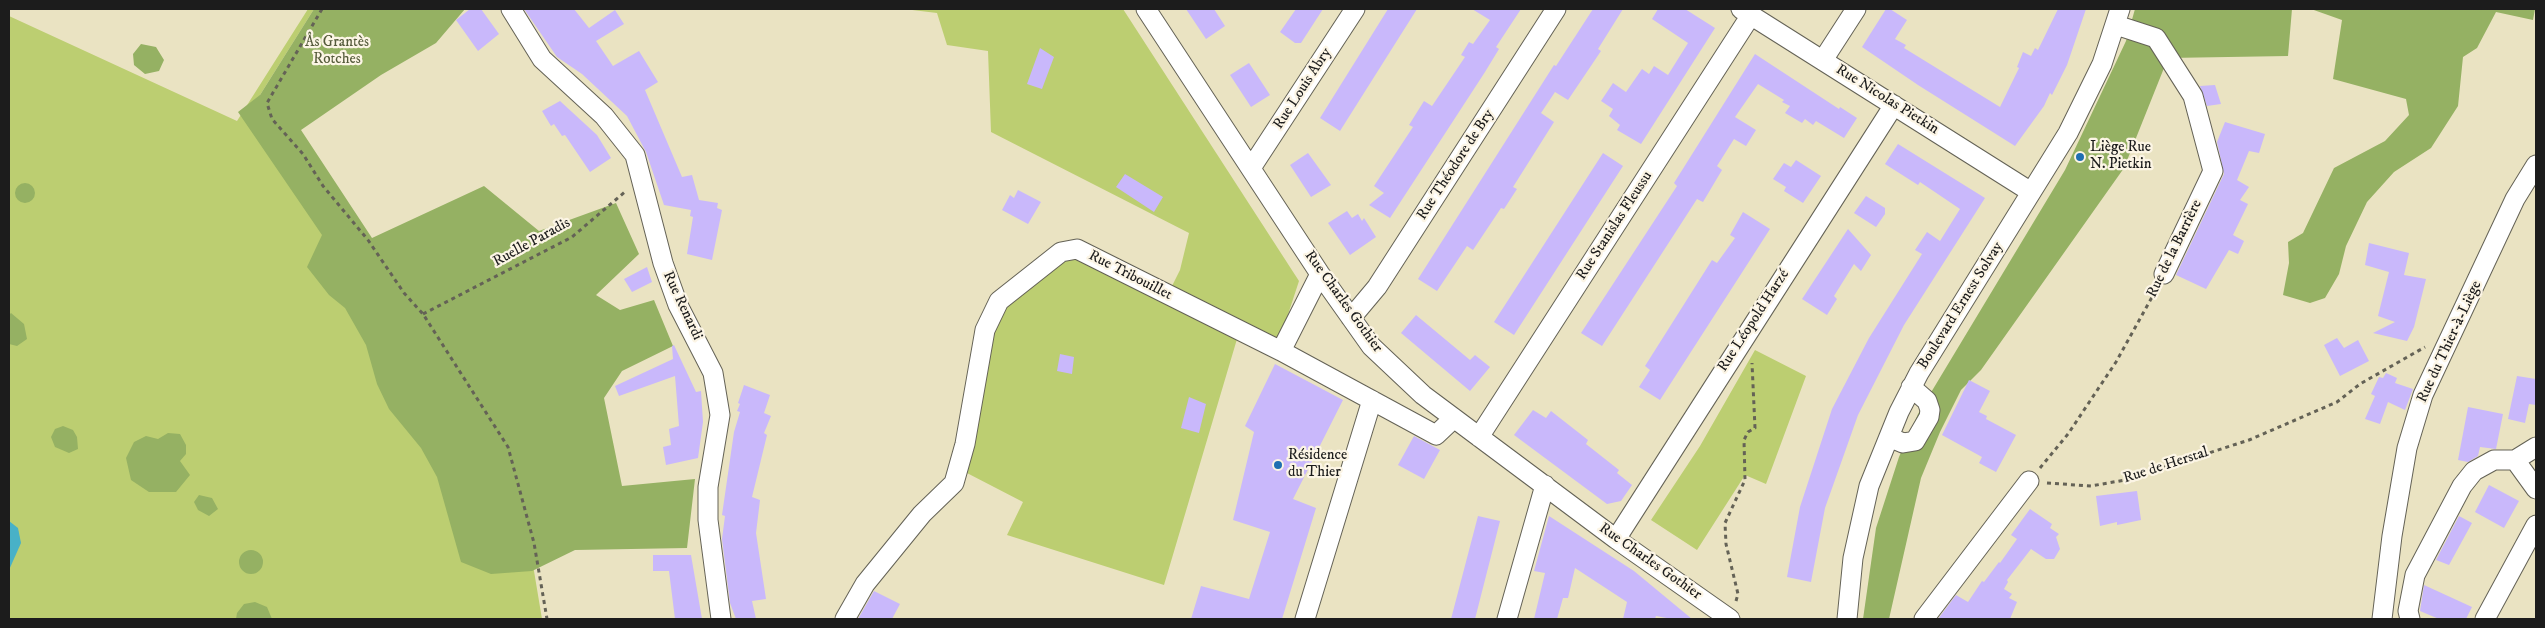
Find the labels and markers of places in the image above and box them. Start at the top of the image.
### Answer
place label: Liège Rue N. Pietkin [2090,139,2151,174]
marker: Liège Rue N. Pietkin [2074,151,2086,163]
place label: Résidence du Thier [1288,447,1347,482]
marker: Résidence du Thier [1272,459,1284,471]

